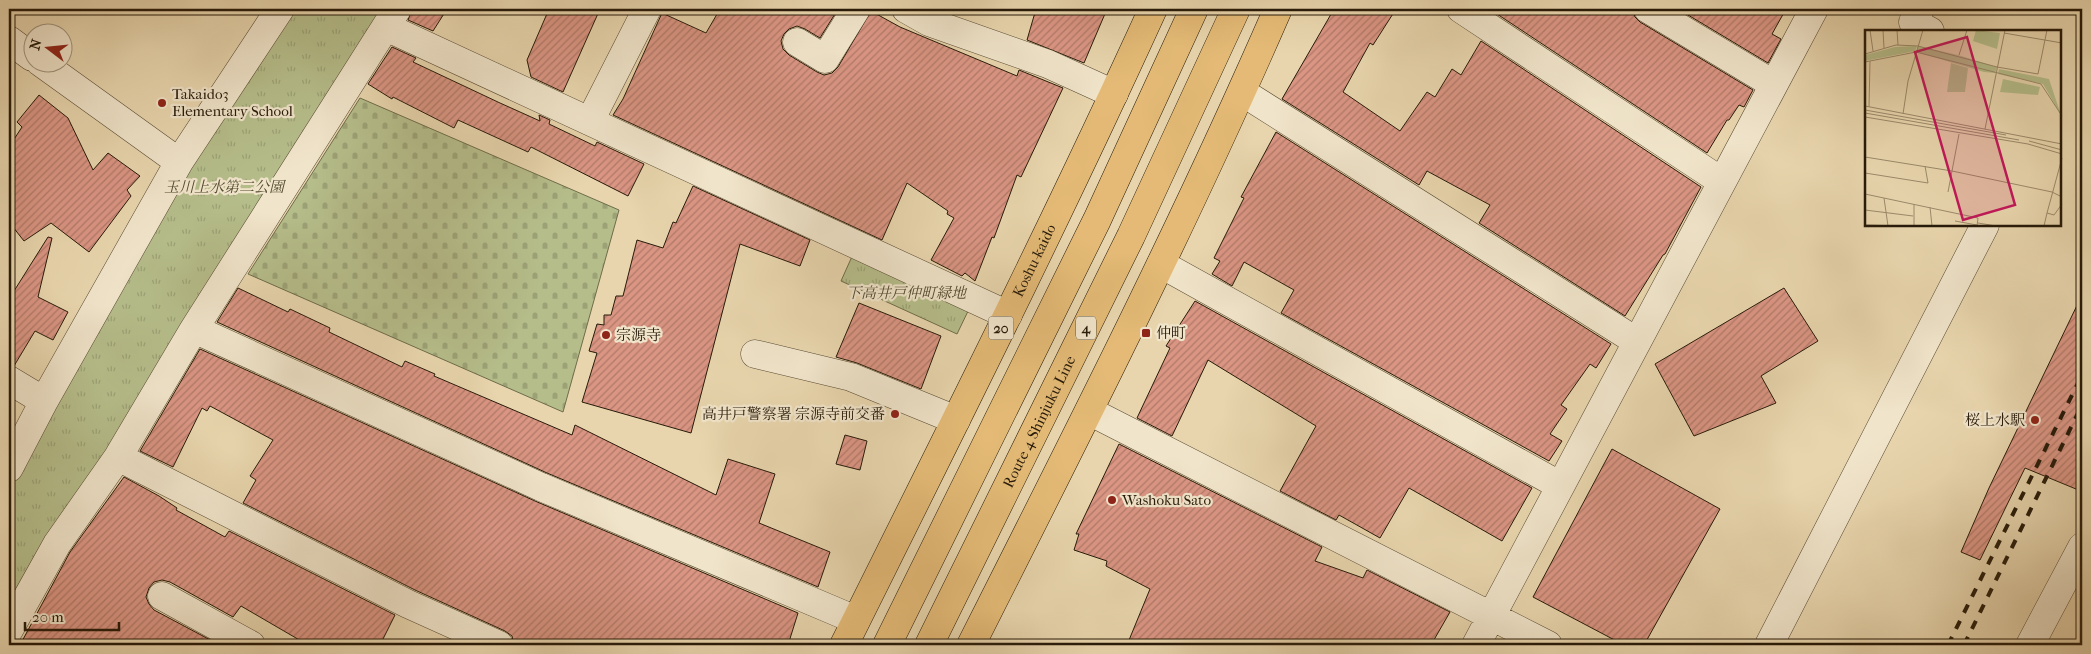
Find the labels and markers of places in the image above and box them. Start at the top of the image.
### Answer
place label: Takaido3 Elementary School [172,85,293,120]
marker: Takaido3 Elementary School [156,97,168,109]
place label: 仲町 [1156,324,1186,342]
place label: 宗源寺 [616,326,661,344]
marker: 仲町 [1140,327,1152,339]
marker: 宗源寺 [600,329,612,341]
place label: 高井戸警察署 宗源寺前交番 [702,405,885,423]
marker: 高井戸警察署 宗源寺前交番 [889,408,901,420]
place label: 桜上水駅 [1965,411,2025,429]
marker: 桜上水駅 [2029,414,2041,426]
place label: Washoku Sato [1121,491,1211,509]
marker: Washoku Sato [1106,494,1118,506]

